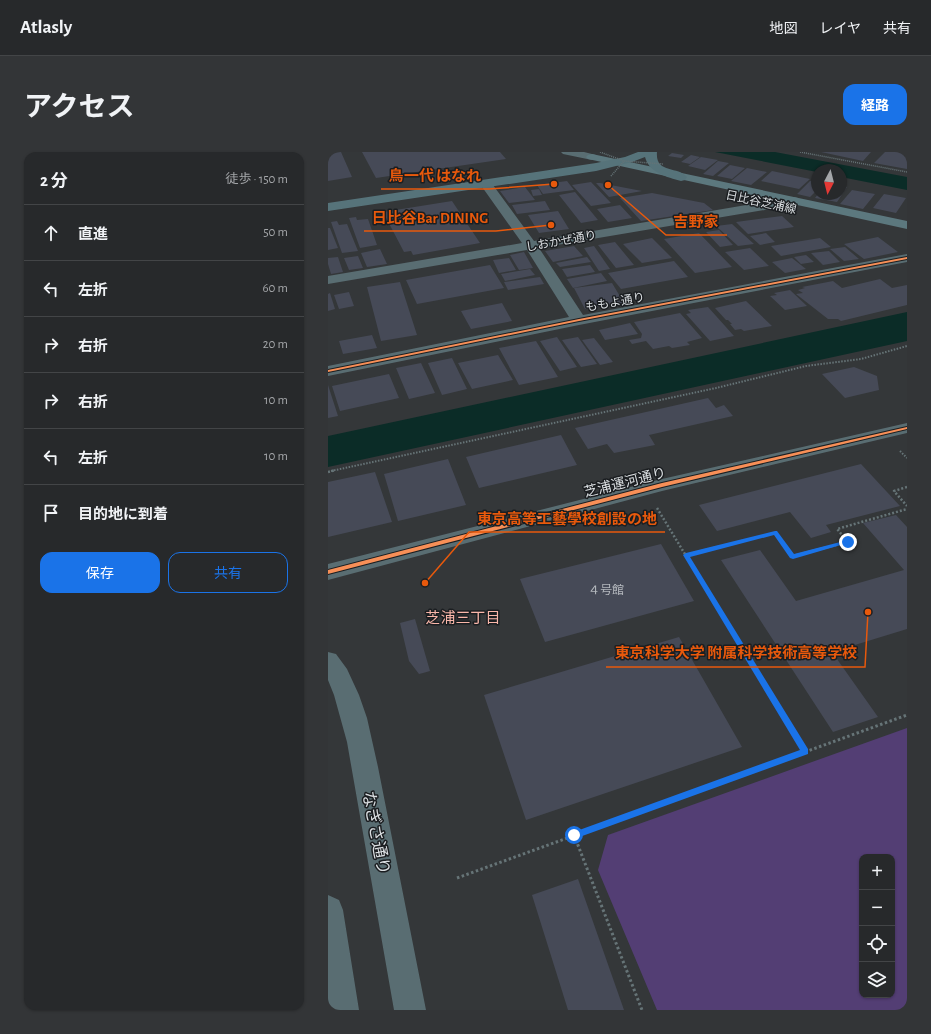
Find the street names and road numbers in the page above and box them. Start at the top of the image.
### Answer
street label: 日比谷芝浦線 [725,188,798,215]
street label: しおかぜ通り [524,228,598,253]
street label: ももよ通り [584,290,646,313]
street label: 芝浦運河通り [582,465,667,500]
street label: なぎさ通り [360,789,393,876]

